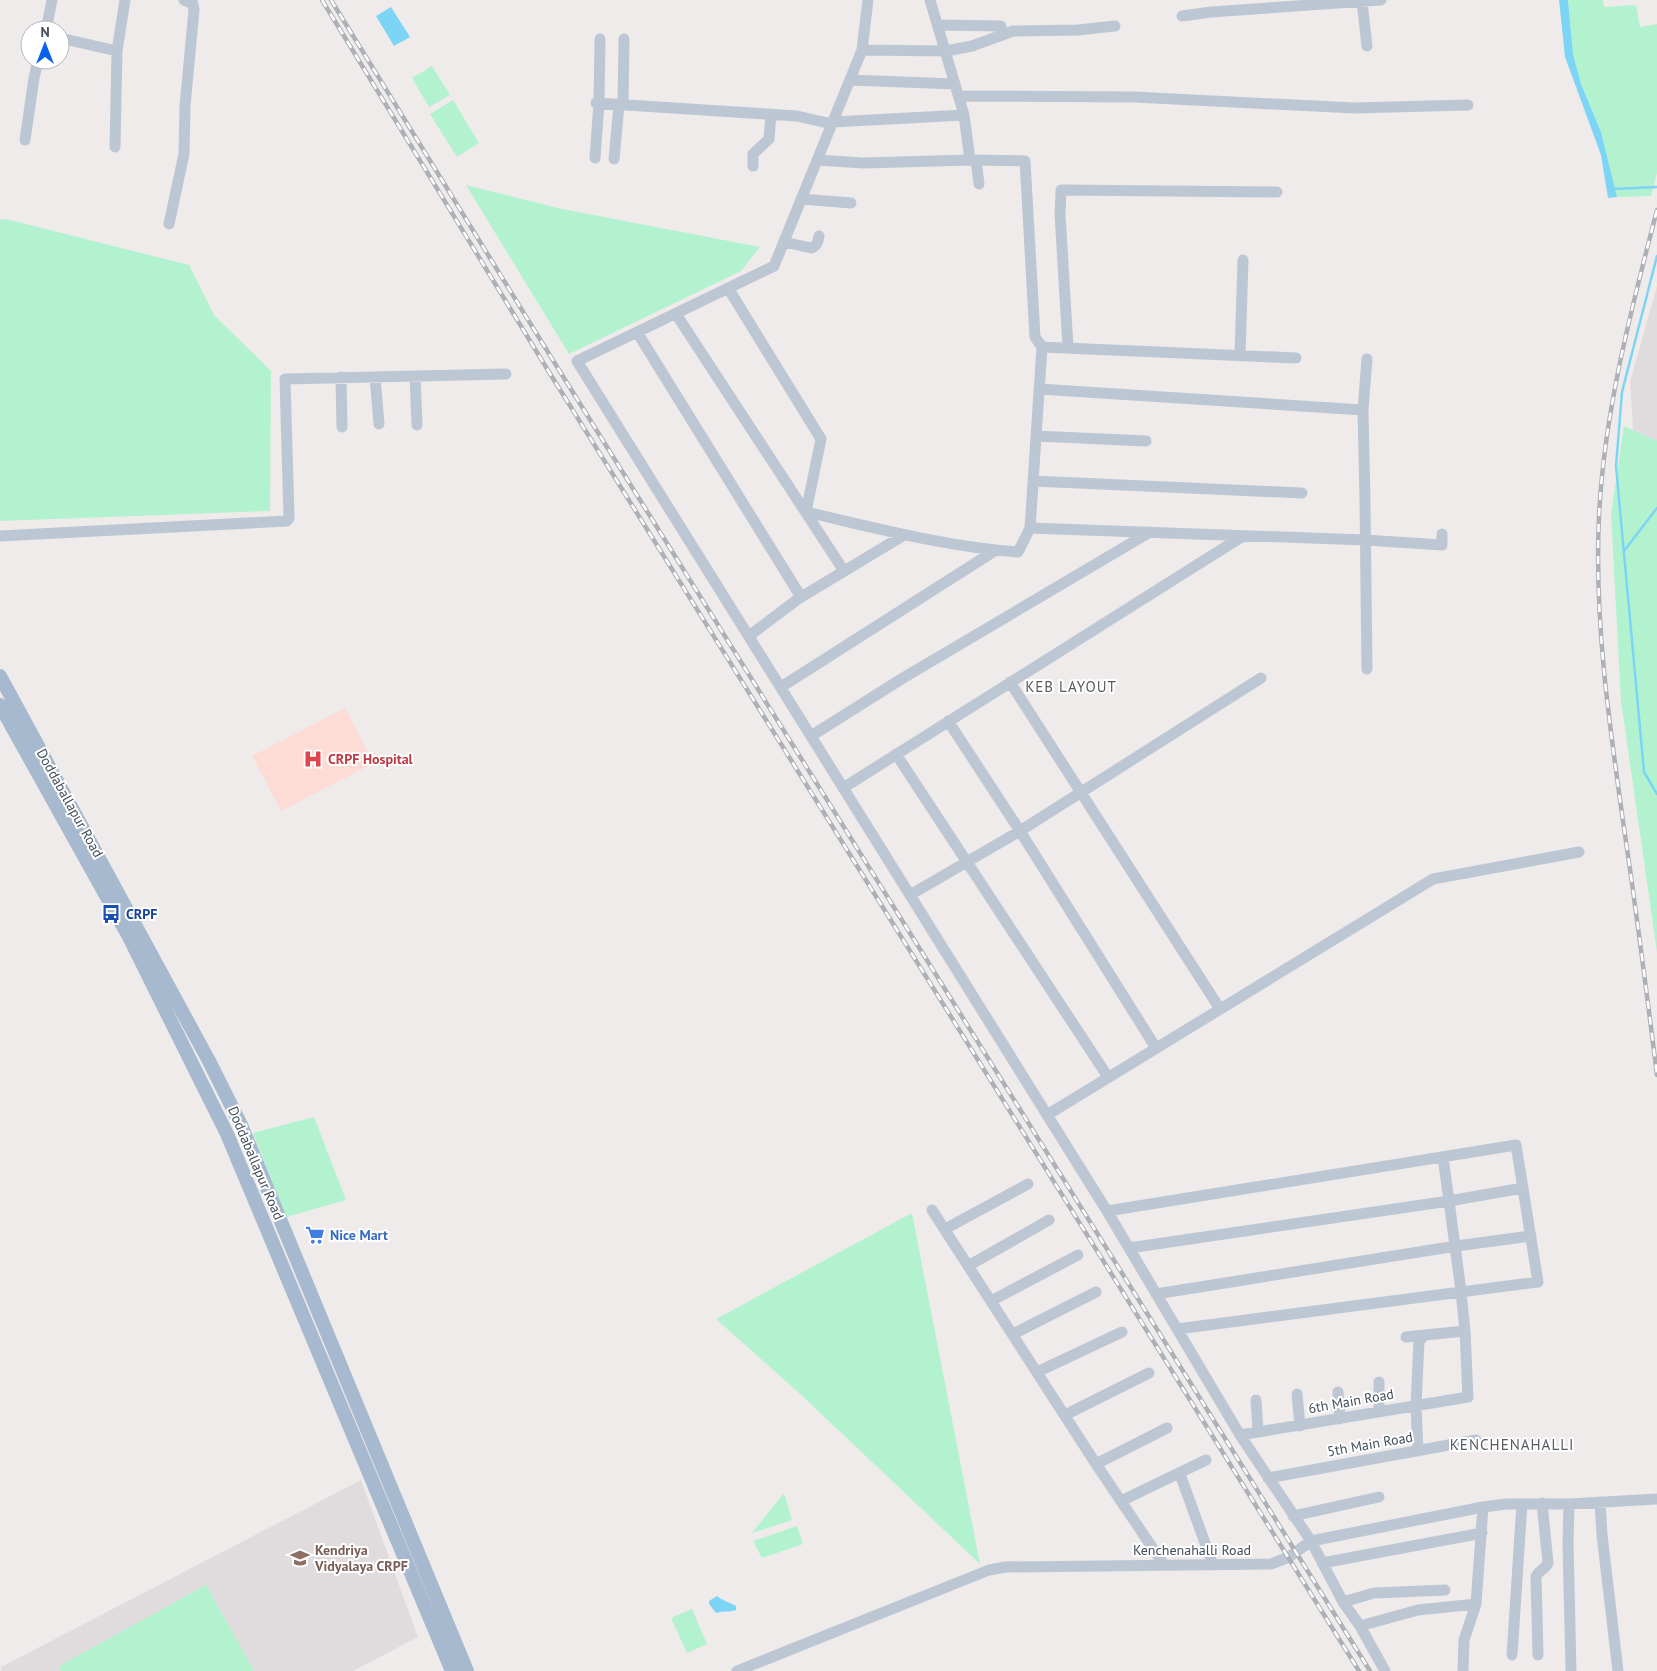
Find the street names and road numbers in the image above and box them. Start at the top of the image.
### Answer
street label: Doddaballapur Road [33,745,107,861]
street label: Doddaballapur Road [224,1104,288,1222]
street label: 6th Main Road [1307,1385,1395,1417]
street label: 5th Main Road [1326,1428,1414,1460]
street label: Kenchenahalli Road [1133,1541,1251,1559]

